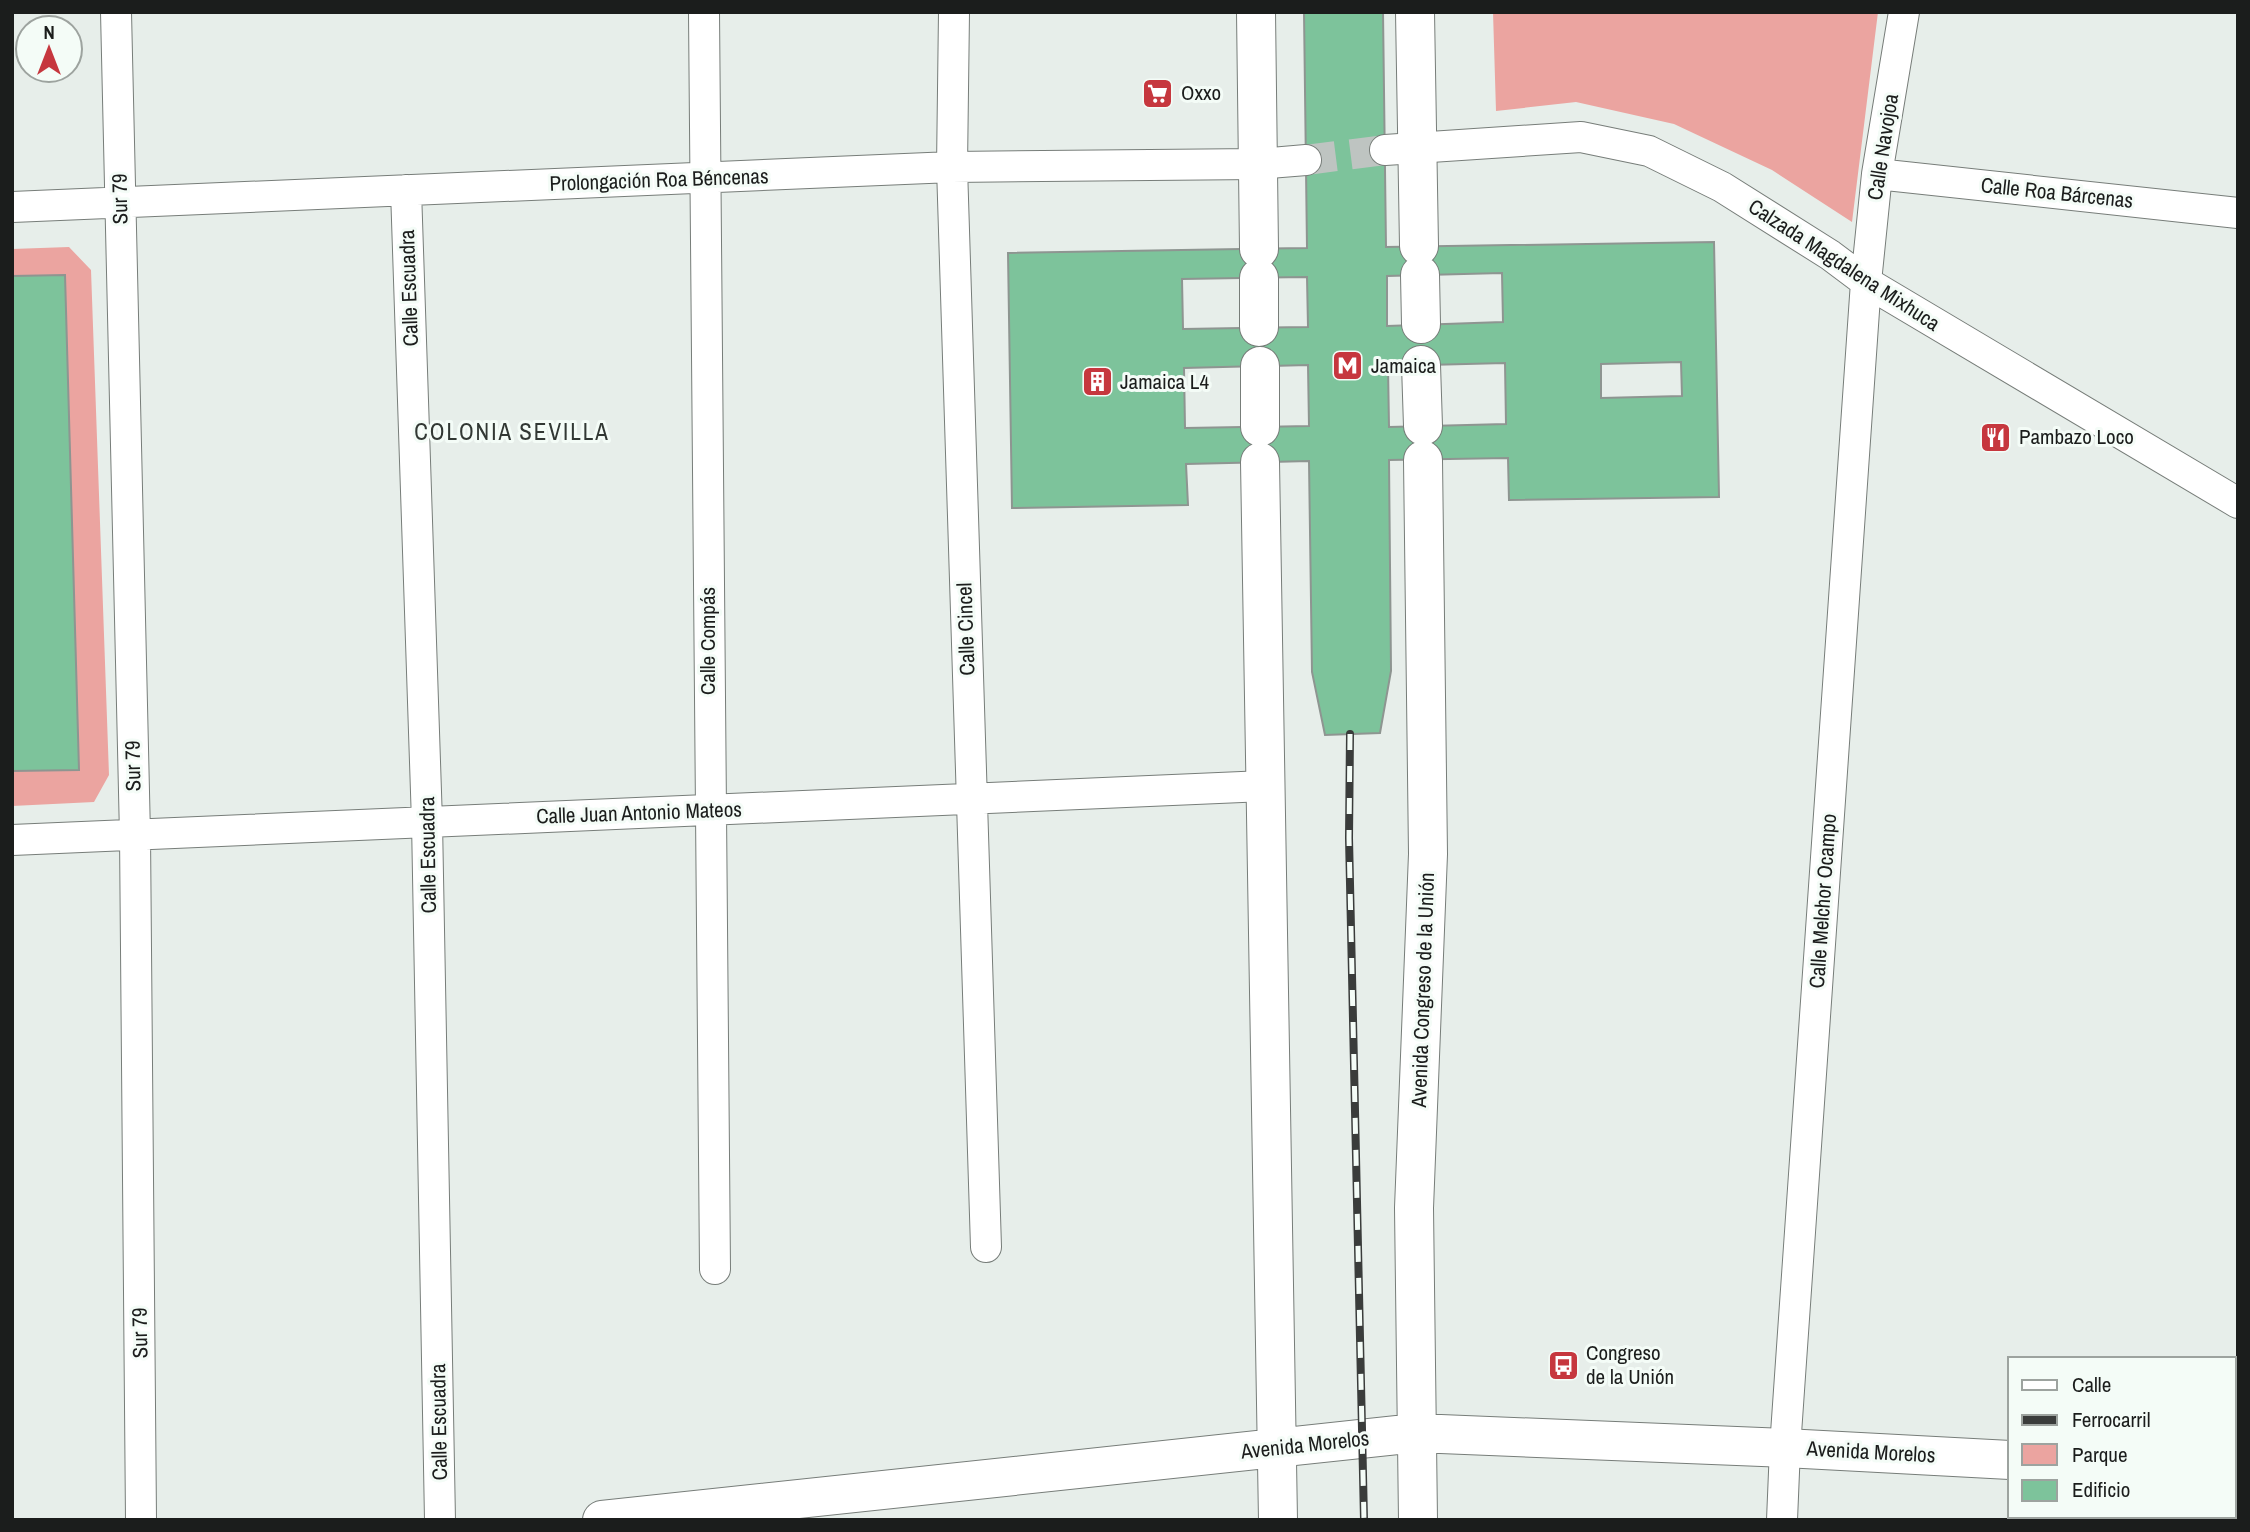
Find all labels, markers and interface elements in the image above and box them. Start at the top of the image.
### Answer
north arrow [14,14,84,84]
text: N [43,19,55,45]
supermarket icon: Oxxo [1141,76,1175,110]
place label: Oxxo [1181,78,1221,107]
street label: Calle Navojoa [1860,91,1905,202]
street label: Prolongación Roa Béncenas [549,161,769,198]
street label: Calle Roa Bárcenas [1979,170,2135,215]
street label: Sur 79 [105,173,134,225]
street label: Calzada Magdalena Mixhuca [1743,192,1946,338]
street label: Calle Escuadra [392,229,425,347]
metro station icon: Jamaica [1331,349,1365,383]
place label: Jamaica [1371,351,1437,380]
building icon: Jamaica L4 [1080,365,1114,399]
place label: Jamaica L4 [1120,367,1209,396]
district label: COLONIA SEVILLA [414,416,610,447]
restaurant icon: Pambazo Loco [1979,420,2013,454]
place label: Pambazo Loco [2019,422,2134,451]
street label: Calle Cincel [949,582,982,676]
street label: Calle Compás [693,587,722,695]
street label: Sur 79 [118,740,147,792]
street label: Calle Juan Antonio Mateos [536,794,742,831]
street label: Calle Escuadra [412,796,443,914]
street label: Calle Melchor Ocampo [1802,813,1843,989]
street label: Avenida Congreso de la Unión [1404,872,1441,1109]
street label: Sur 79 [125,1307,154,1359]
place label: Congreso de la Unión [1586,1338,1674,1391]
bus stop icon: Congreso de la Unión [1546,1348,1580,1382]
legend [2008,1357,2236,1518]
street label: Calle Escuadra [423,1363,454,1481]
text: Calle [2072,1370,2111,1399]
text: Ferrocarril [2072,1405,2151,1434]
street label: Avenida Morelos [1238,1423,1371,1466]
street label: Avenida Morelos [1805,1434,1936,1469]
text: Parque [2072,1440,2128,1469]
text: Edificio [2072,1475,2130,1504]

